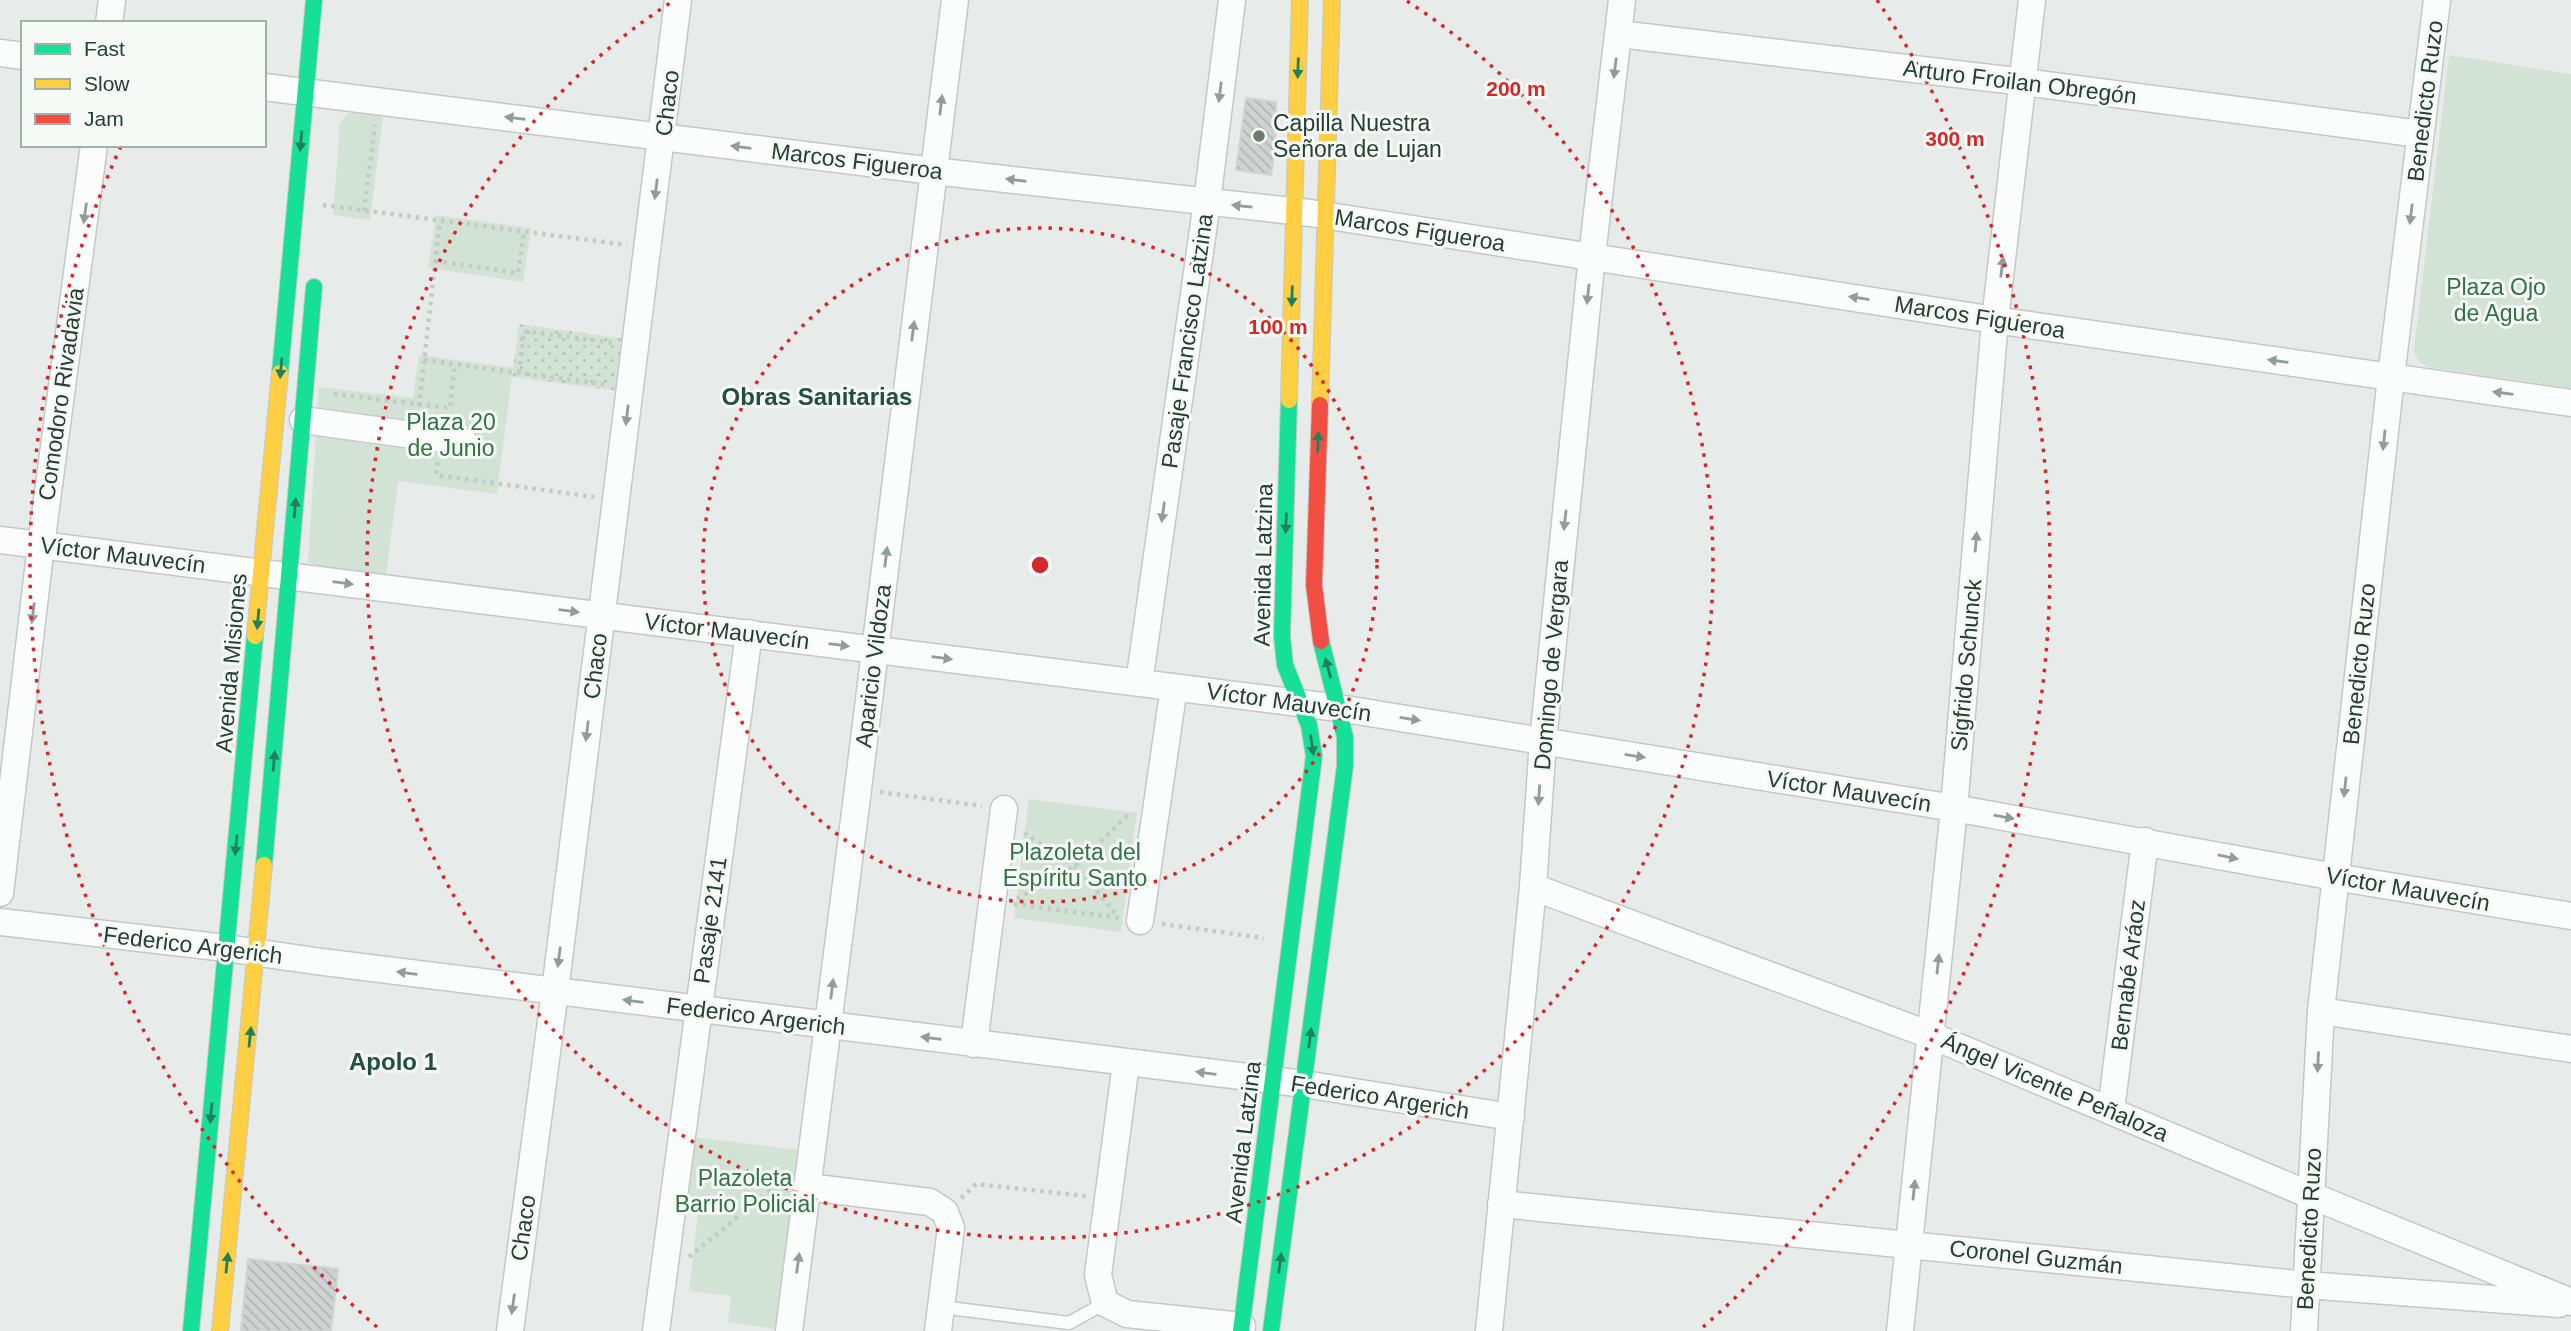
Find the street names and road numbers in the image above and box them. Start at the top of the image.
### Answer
street label: Benedicto Ruzo [2402,19,2448,183]
street label: Arturo Froilan Obregón [1902,55,2138,109]
street label: Chaco [650,68,684,138]
street label: Marcos Figueroa [770,138,944,184]
street label: Marcos Figueroa [1333,204,1507,256]
street label: Pasaje Francisco Latzina [1156,212,1218,470]
street label: Comodoro Rivadavia [33,286,89,502]
street label: Marcos Figueroa [1893,291,2067,343]
street label: Avenida Latzina [1249,483,1277,647]
street label: Víctor Mauvecín [39,532,207,578]
street label: Domingo de Vergara [1529,559,1573,771]
street label: Avenida Misiones [210,572,252,754]
street label: Sigfrido Schunck [1946,577,1987,752]
street label: Benedicto Ruzo [2338,582,2380,746]
street label: Aparicio Vildoza [850,583,896,749]
street label: Víctor Mauvecín [643,608,811,654]
street label: Chaco [578,631,612,701]
street label: Víctor Mauvecín [1205,678,1373,726]
street label: Víctor Mauvecín [1765,765,1933,817]
street label: Pasaje 2141 [688,855,732,985]
street label: Víctor Mauvecín [2324,862,2492,916]
street label: Bernabé Aráoz [2106,898,2150,1052]
street label: Federico Argerich [102,921,284,969]
street label: Federico Argerich [665,992,847,1040]
street label: Ángel Vicente Peñaloza [1938,1027,2172,1147]
street label: Avenida Latzina [1220,1059,1266,1225]
street label: Federico Argerich [1289,1070,1471,1124]
street label: Benedicto Ruzo [2292,1147,2326,1311]
street label: Chaco [506,1193,540,1263]
street label: Coronel Guzmán [1948,1235,2124,1279]

